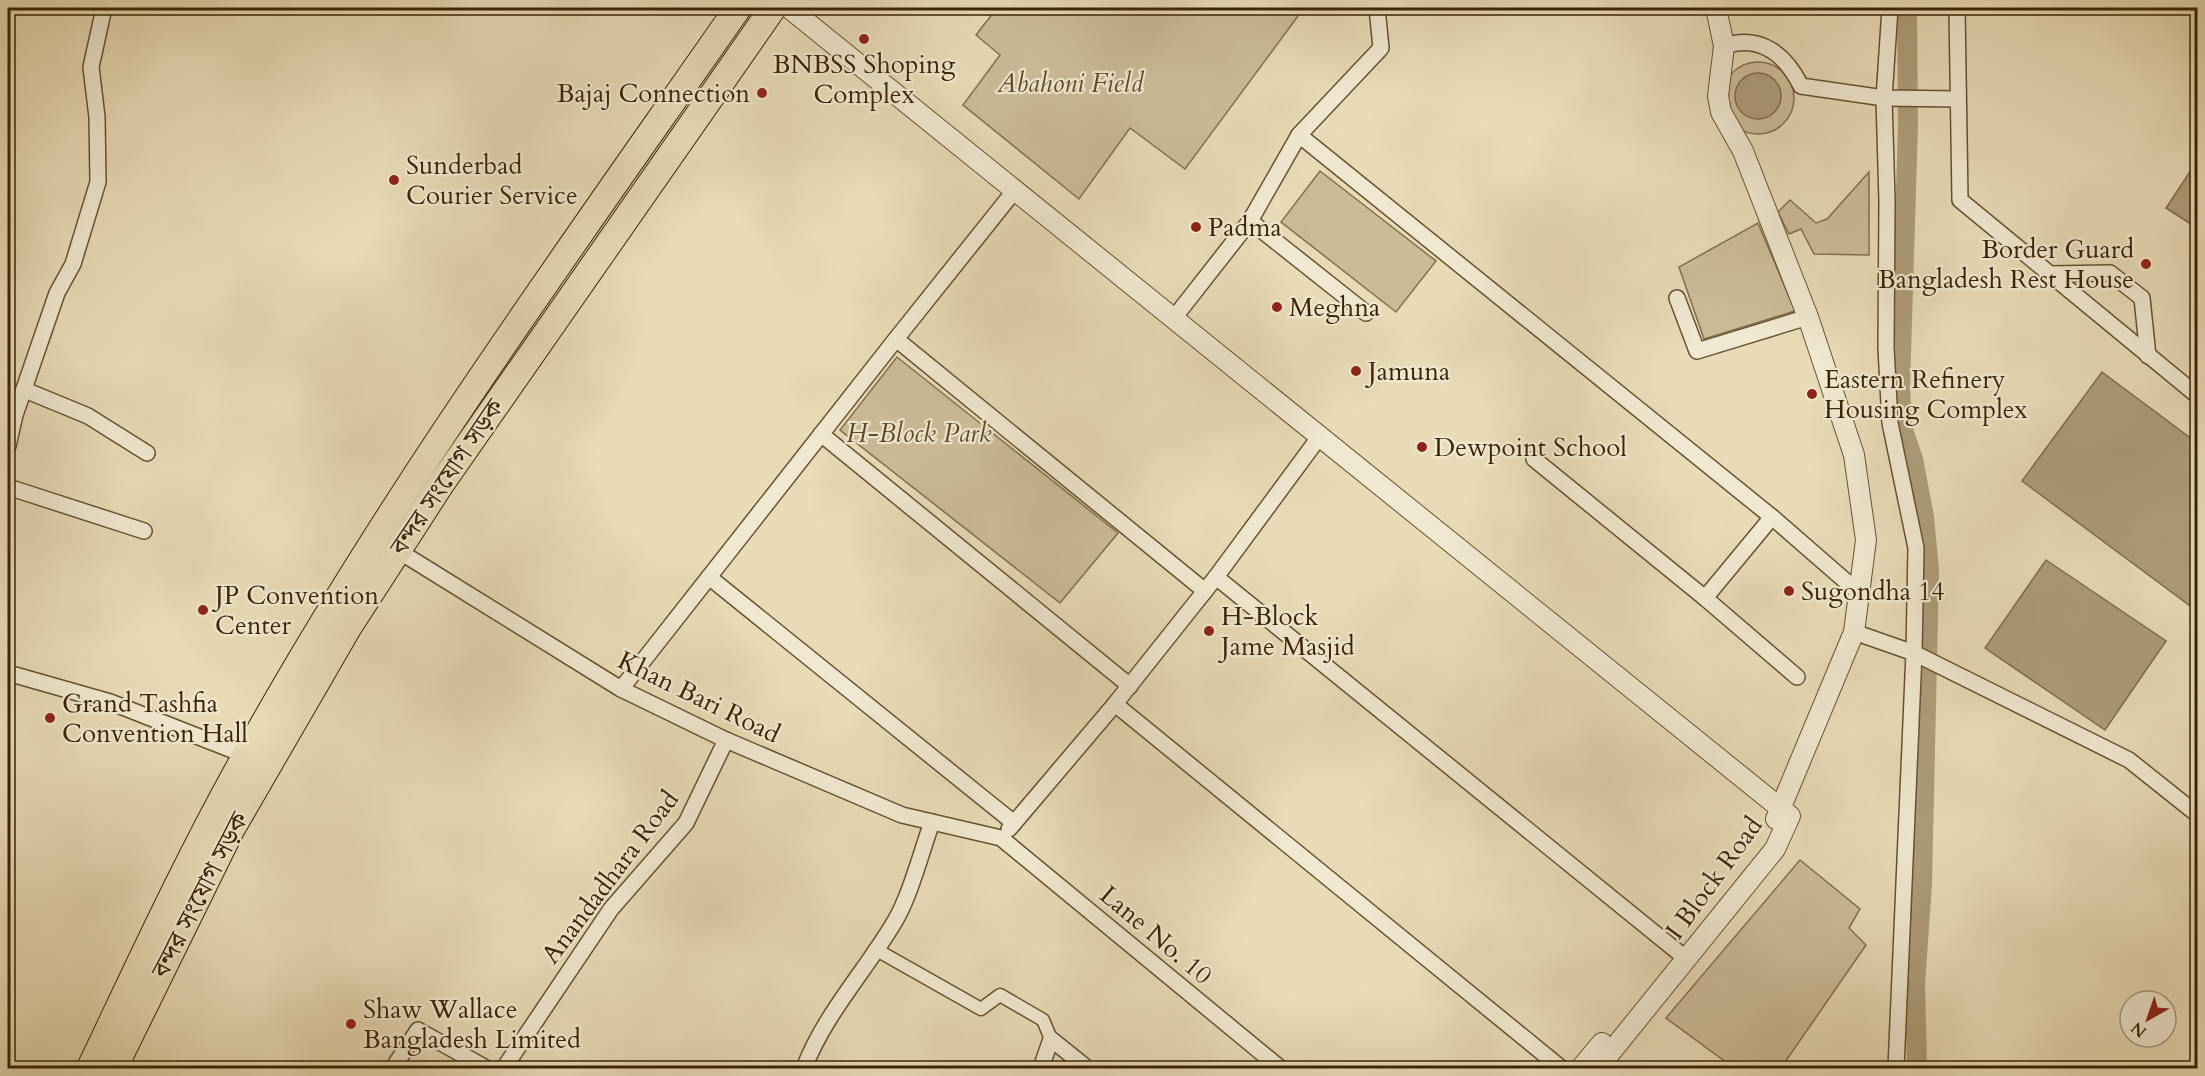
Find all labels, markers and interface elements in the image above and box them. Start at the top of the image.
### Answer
marker: BNBSS Shoping Complex [857,32,871,46]
place label: BNBSS Shoping Complex [773,47,956,112]
park label: Abahoni Field [996,66,1145,101]
place label: Bajaj Connection [557,76,750,111]
marker: Bajaj Connection [755,86,769,100]
place label: Sunderbad Courier Service [406,148,578,213]
marker: Sunderbad Courier Service [387,173,401,187]
place label: Padma [1208,210,1282,245]
marker: Padma [1189,220,1203,234]
place label: Border Guard Bangladesh Rest House [1878,232,2134,297]
marker: Border Guard Bangladesh Rest House [2139,257,2153,271]
place label: Meghna [1289,290,1380,325]
marker: Meghna [1270,300,1284,314]
place label: Jamuna [1364,354,1450,389]
place label: Eastern Refinery Housing Complex [1824,362,2028,427]
marker: Jamuna [1349,364,1363,378]
marker: Eastern Refinery Housing Complex [1805,387,1819,401]
street label: বন্দর সংযোগ সড়ক [381,391,513,563]
park label: H-Block Park [846,416,992,451]
place label: Dewpoint School [1434,430,1627,465]
marker: Dewpoint School [1415,440,1429,454]
place label: Sugondha 14 [1801,574,1945,609]
place label: JP Convention Center [211,578,379,643]
marker: Sugondha 14 [1782,584,1796,598]
place label: H-Block Jame Masjid [1217,599,1355,664]
marker: JP Convention Center [196,603,210,617]
marker: H-Block Jame Masjid [1202,624,1216,638]
street label: Khan Bari Road [612,643,786,751]
place label: Grand Tashfia Convention Hall [62,686,248,751]
marker: Grand Tashfia Convention Hall [43,711,57,725]
street label: Anandadhara Road [533,783,687,971]
street label: বন্দর সংযোগ সড়ক [143,805,258,985]
street label: I Block Road [1657,809,1771,947]
street label: Lane No. 10 [1092,878,1220,992]
north arrow [2118,989,2178,1049]
place label: Shaw Wallace Bangladesh Limited [363,992,581,1057]
marker: Shaw Wallace Bangladesh Limited [344,1017,358,1031]
text: N [2127,1017,2151,1043]

